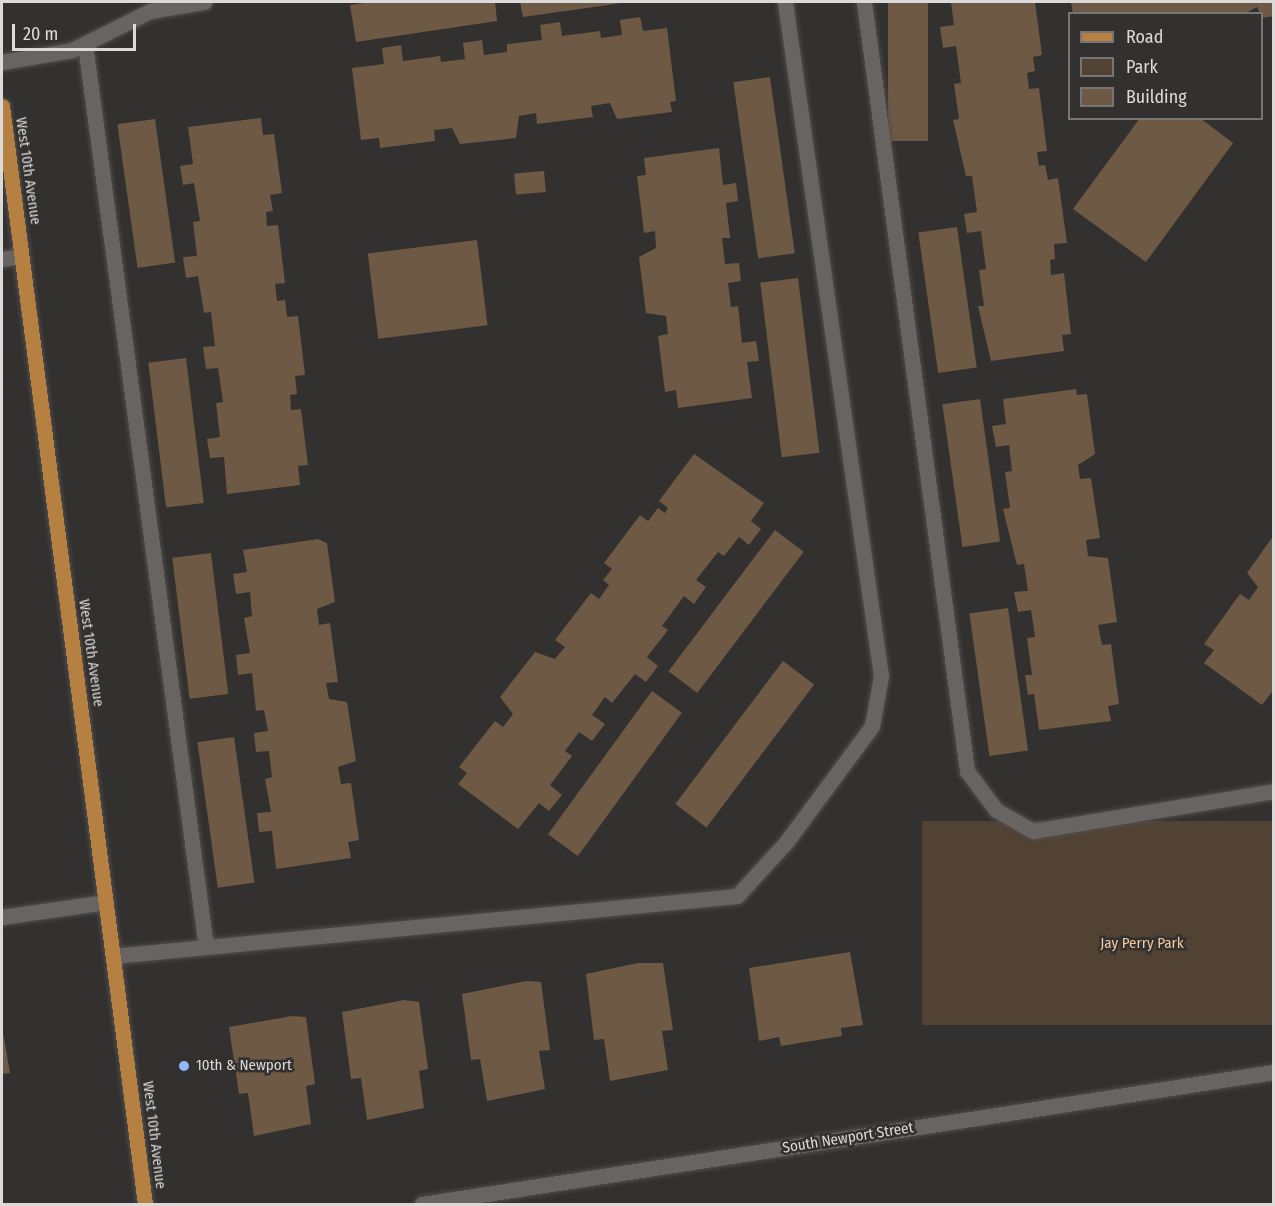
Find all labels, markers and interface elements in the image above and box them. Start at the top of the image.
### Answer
scale bar [15,12,140,50]
legend [1068,12,1263,120]
text: 20 m [23,23,58,45]
text: Road [1126,26,1163,48]
text: Park [1126,56,1158,78]
text: Building [1126,86,1187,108]
street label: West 10th Avenue [12,116,44,226]
street label: West 10th Avenue [75,598,107,708]
park label: Jay Perry Park [1100,935,1184,953]
place label: 10th & Newport [196,1057,292,1075]
marker: 10th & Newport [177,1059,191,1073]
street label: West 10th Avenue [138,1080,170,1190]
street label: South Newport Street [781,1119,915,1157]

